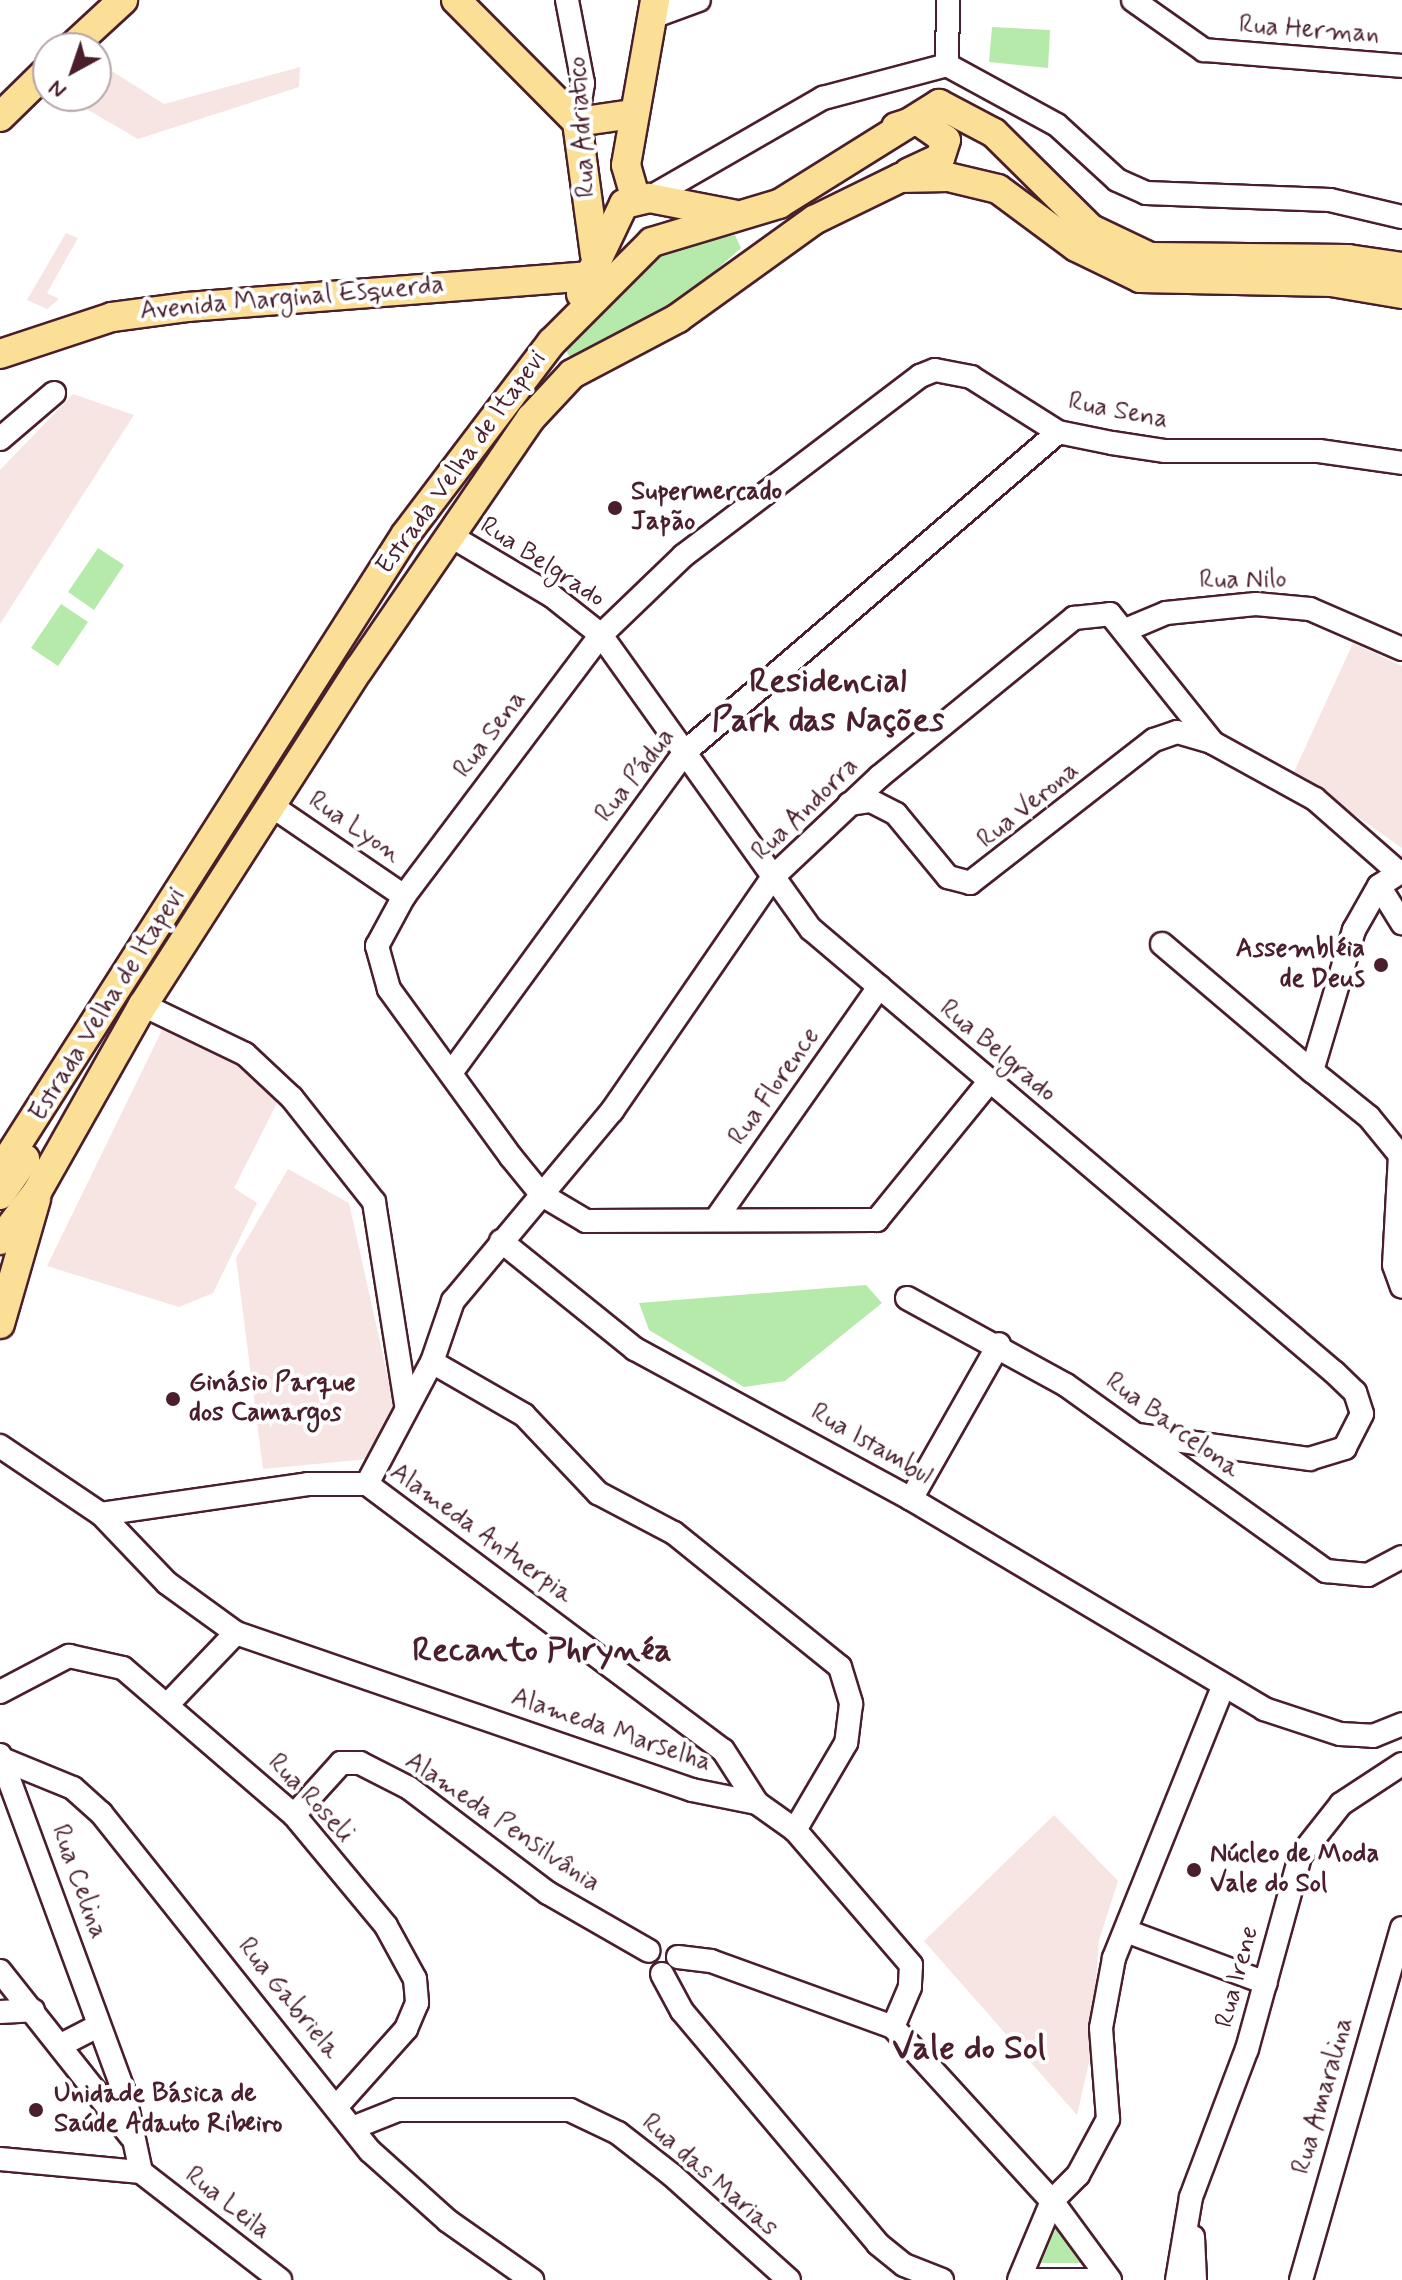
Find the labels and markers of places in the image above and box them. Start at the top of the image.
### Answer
place label: Supermercado Japão [631,477,782,538]
marker: Supermercado Japão [606,499,624,517]
place label: Assembléia de Deus [1236,934,1365,996]
marker: Assembléia de Deus [1372,956,1390,974]
place label: Ginásio Parque dos Camargos [189,1368,350,1430]
marker: Ginásio Parque dos Camargos [164,1390,182,1408]
place label: Núcleo de Moda Vale do Sol [1210,1839,1378,1900]
marker: Núcleo de Moda Vale do Sol [1185,1861,1203,1879]
place label: Unidade Básica de Saúde Adauto Ribeiro [54,2079,281,2140]
marker: Unidade Básica de Saúde Adauto Ribeiro [25,2099,47,2121]

